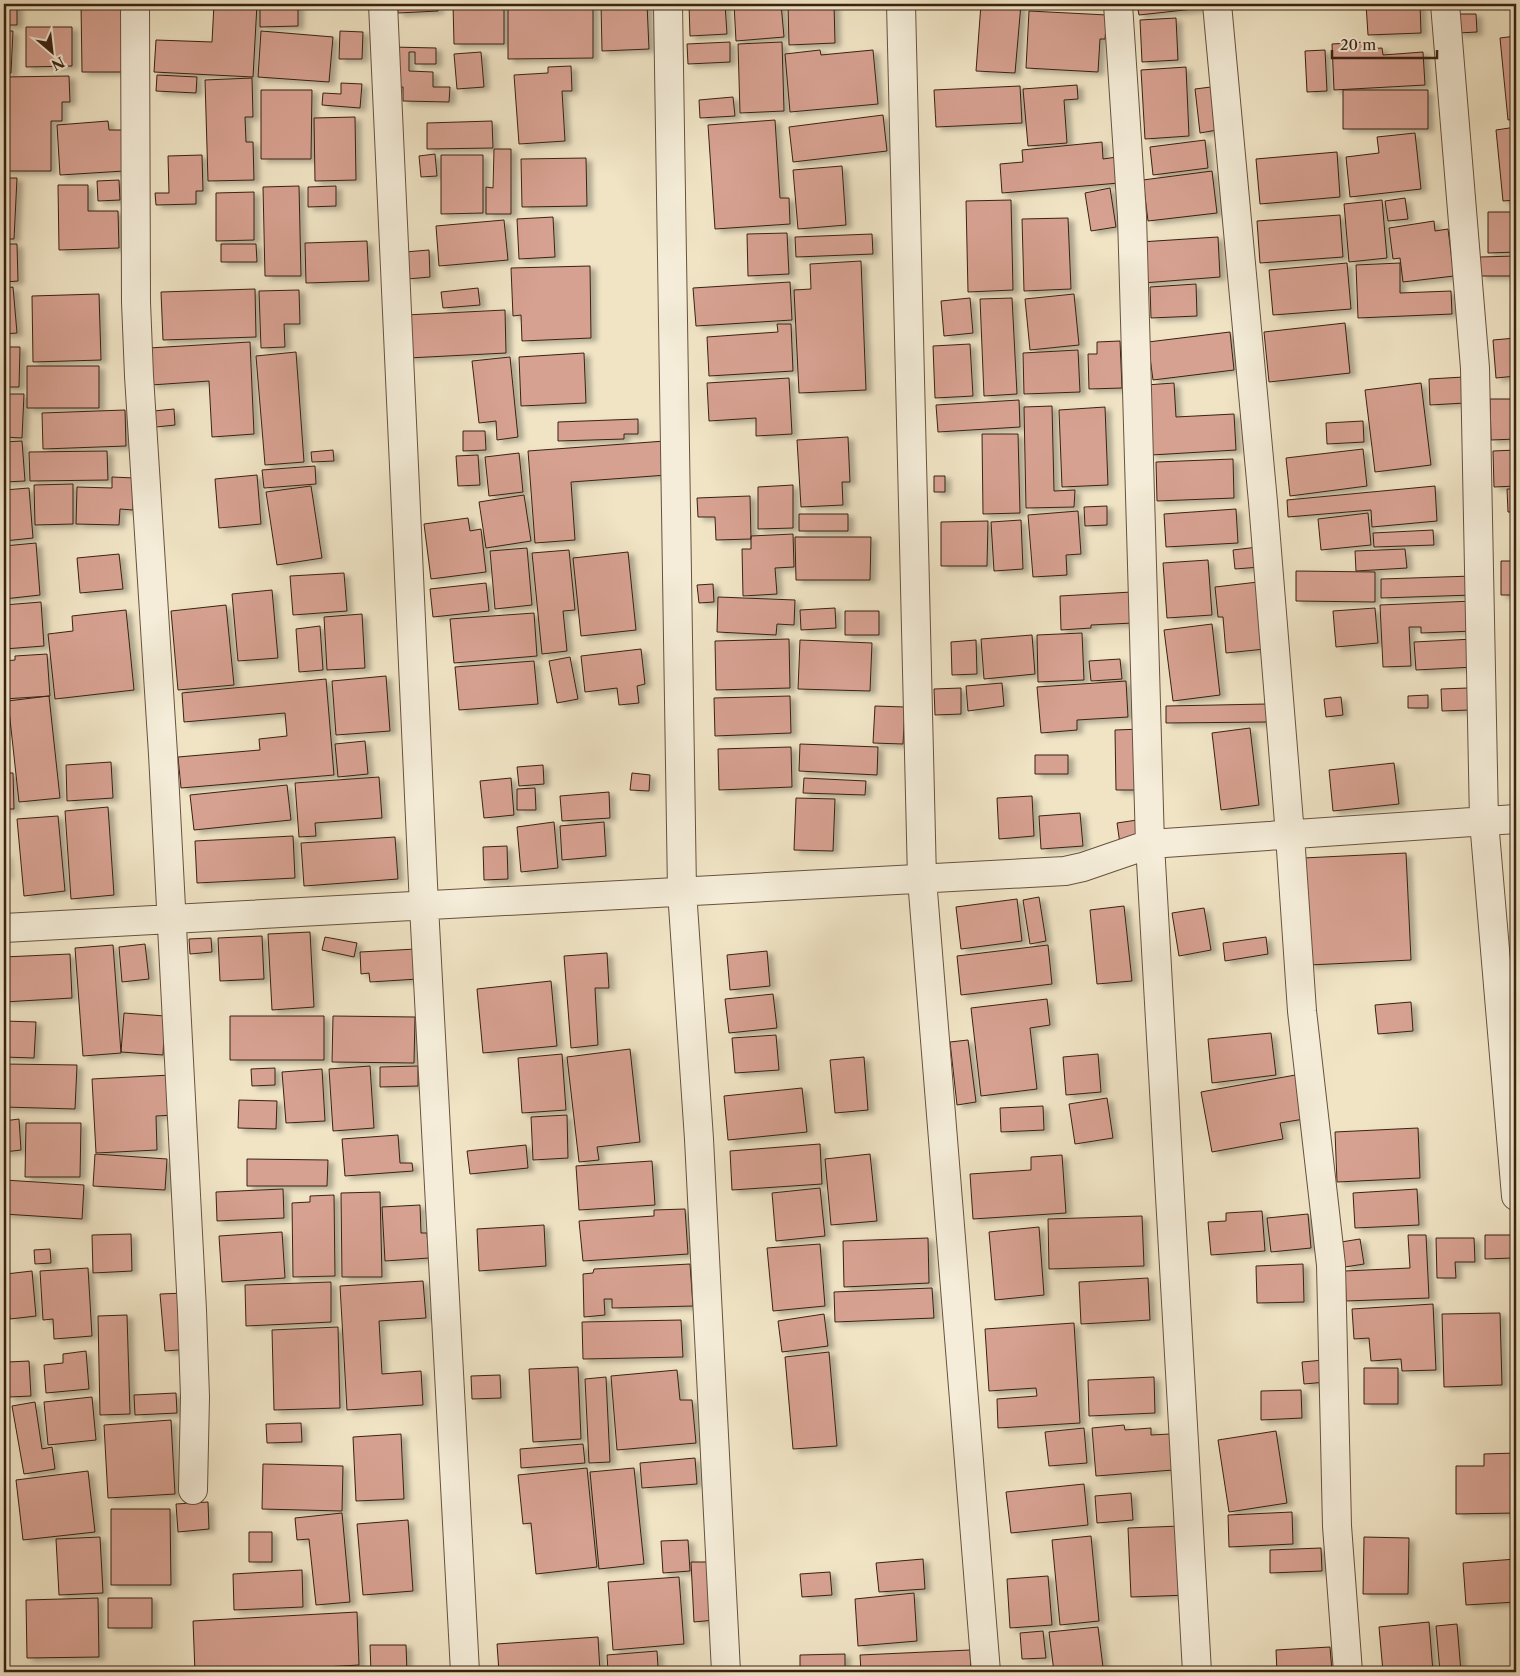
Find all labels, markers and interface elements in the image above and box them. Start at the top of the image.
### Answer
north arrow [28,28,78,78]
scale bar [1332,28,1438,60]
text: 20 m [1340,35,1376,54]
text: N [49,53,68,74]

